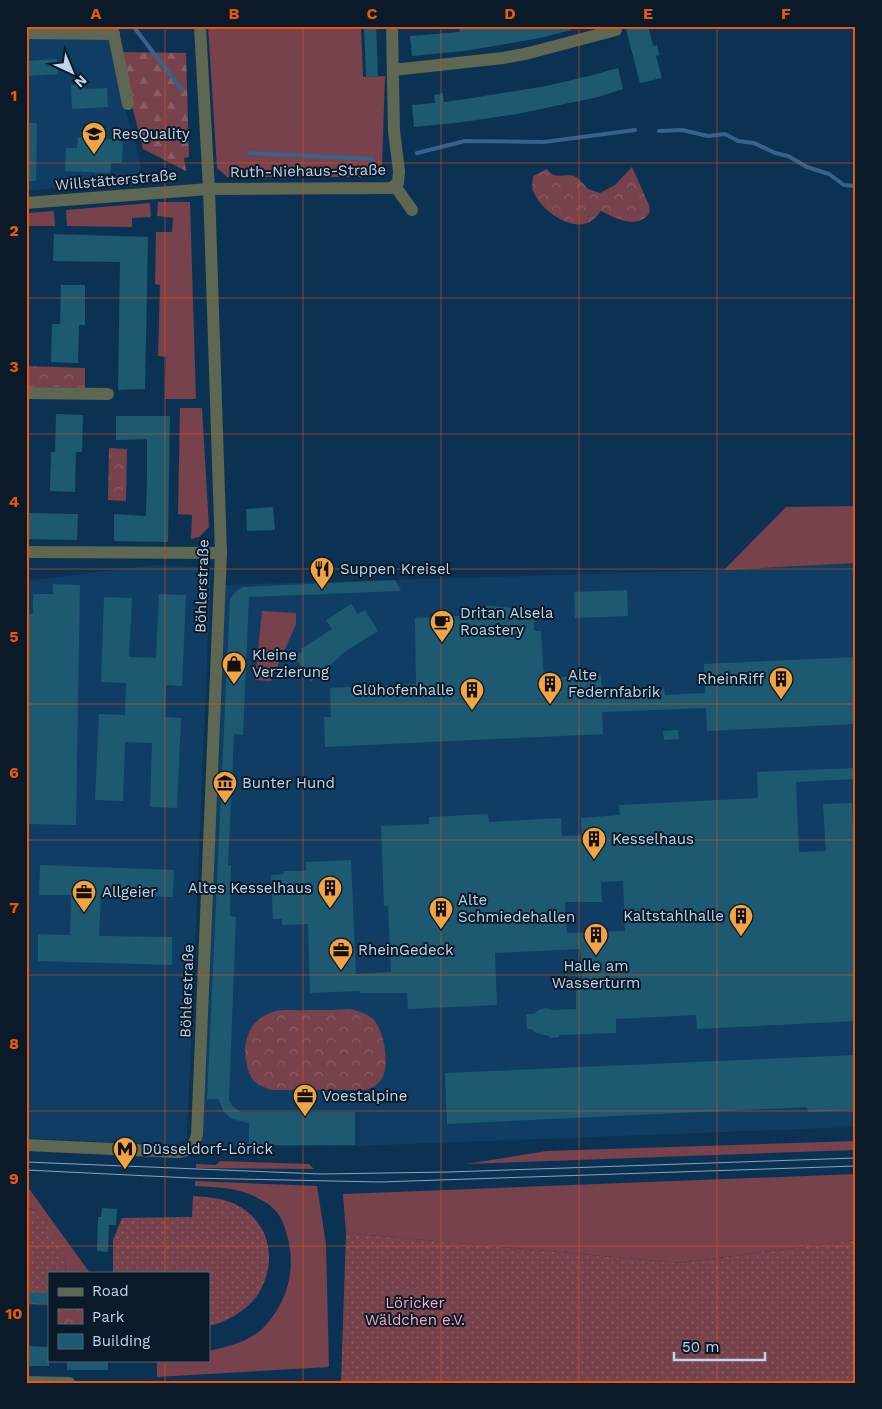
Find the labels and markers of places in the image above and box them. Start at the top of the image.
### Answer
school or university icon: ResQuality [81,121,107,155]
place label: ResQuality [112,125,190,143]
restaurant icon: Suppen Kreisel [309,556,335,590]
place label: Suppen Kreisel [340,560,451,578]
place label: Dritan Alsela Roastery [460,604,554,639]
cafe icon: Dritan Alsela Roastery [429,609,455,643]
place label: Kleine Verzierung [252,646,329,681]
shop icon: Kleine Verzierung [221,651,247,685]
place label: Alte Federnfabrik [568,666,661,701]
building icon: RheinRiff [768,666,794,700]
place label: RheinRiff [697,670,764,688]
building icon: Alte Federnfabrik [537,671,563,705]
building icon: Glühofenhalle [459,677,485,711]
place label: Glühofenhalle [352,681,454,699]
museum icon: Bunter Hund [212,770,238,804]
place label: Bunter Hund [242,774,335,792]
building icon: Kesselhaus [581,826,607,860]
place label: Kesselhaus [612,830,694,848]
building icon: Altes Kesselhaus [317,875,343,909]
office icon: Allgeier [71,879,97,913]
place label: Altes Kesselhaus [188,879,312,897]
place label: Allgeier [102,883,156,901]
place label: Alte Schmiedehallen [458,891,575,926]
building icon: Alte Schmiedehallen [428,896,454,930]
building icon: Kaltstahlhalle [728,903,754,937]
place label: Kaltstahlhalle [623,907,724,925]
building icon: Halle am Wasserturm [583,922,609,956]
office icon: RheinGedeck [328,937,354,971]
place label: RheinGedeck [358,941,454,959]
place label: Halle am Wasserturm [552,957,640,992]
office icon: Voestalpine [292,1083,318,1117]
place label: Voestalpine [322,1087,407,1105]
metro station icon: Düsseldorf-Lörick [112,1136,138,1170]
place label: Düsseldorf-Lörick [142,1140,274,1158]

